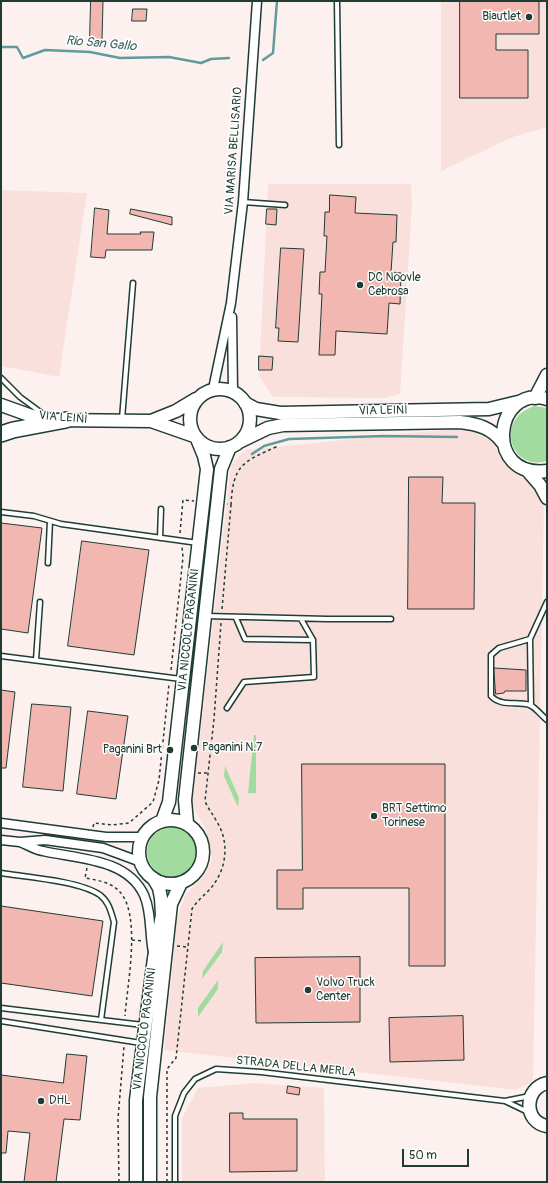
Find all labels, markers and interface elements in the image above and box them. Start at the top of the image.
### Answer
place label: Biautlet [482,10,521,24]
marker: Biautlet [524,12,534,22]
water label: Rio San Gallo [65,33,137,55]
street label: VIA MARISA BELLISARIO [222,87,246,215]
place label: DC Noovle Cebrosa [368,271,421,299]
marker: DC Noovle Cebrosa [355,280,365,290]
street label: VIA LEINÌ [359,403,407,419]
street label: VIA LEINÌ [38,409,88,427]
street label: VIA NICCOLÒ PAGANINI [175,568,203,692]
place label: Paganini N.7 [202,741,262,755]
place label: Paganini Brt [103,743,162,757]
marker: Paganini N.7 [189,743,199,753]
marker: Paganini Brt [165,745,175,755]
place label: BRT Settimo Torinese [382,802,447,830]
marker: BRT Settimo Torinese [369,811,379,821]
street label: VIA NICCOLÒ PAGANINI [130,967,160,1091]
place label: Volvo Truck Center [316,976,375,1004]
marker: Volvo Truck Center [303,985,313,995]
street label: STRADA DELLA MERLA [235,1054,357,1080]
place label: DHL [49,1094,71,1108]
marker: DHL [36,1096,46,1106]
scale bar [404,1141,471,1167]
text: 50 m [409,1148,437,1163]

